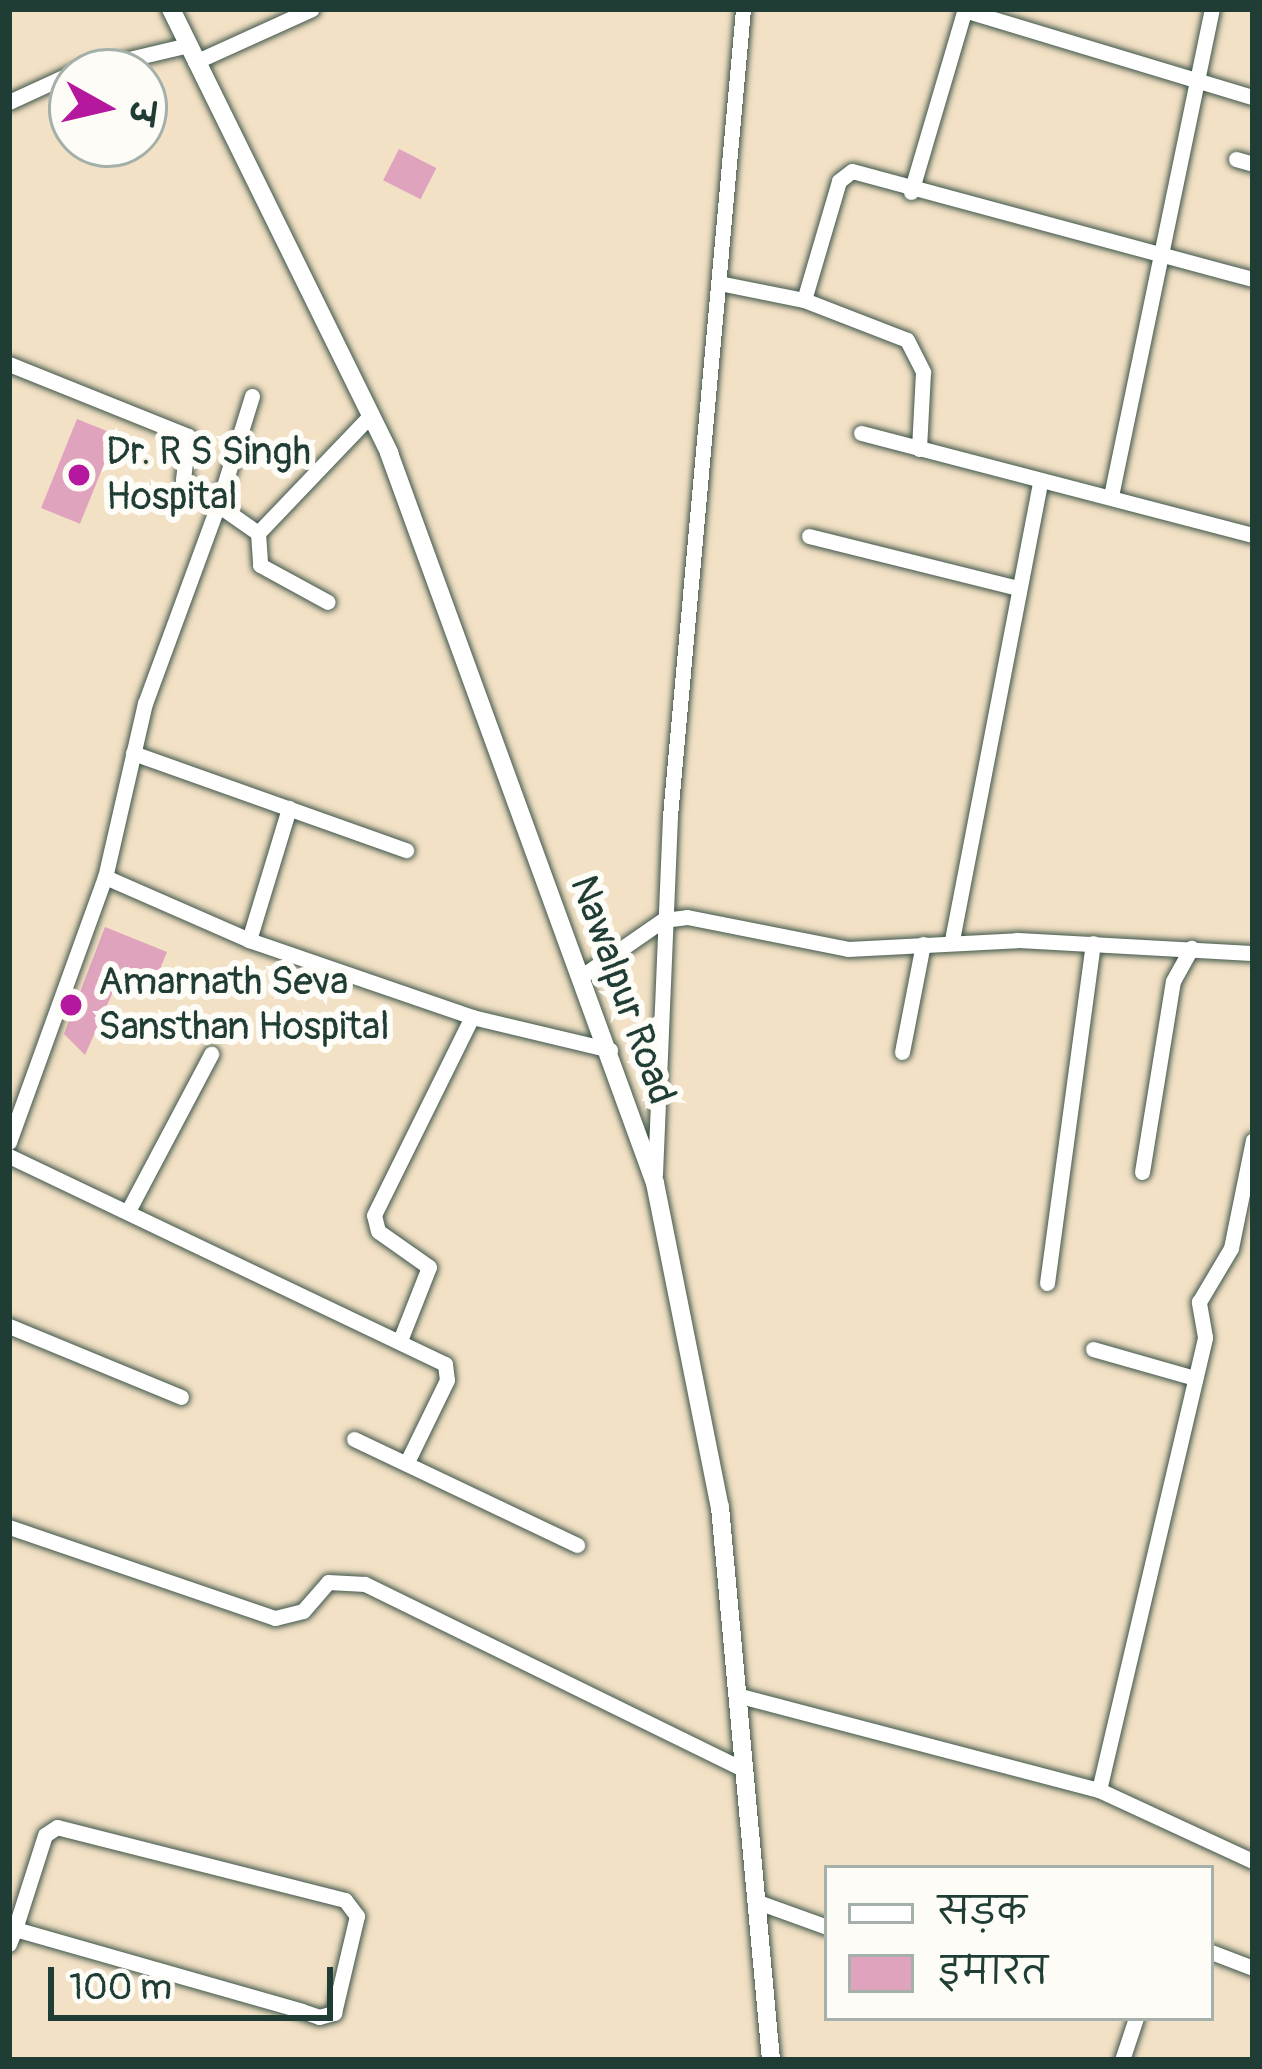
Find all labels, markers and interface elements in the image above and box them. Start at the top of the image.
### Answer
north arrow [48,48,168,168]
text: उ [119,99,163,126]
place label: Dr. R S Singh Hospital [106,430,311,521]
marker: Dr. R S Singh Hospital [63,459,95,491]
street label: Nawalpur Road [559,870,685,1110]
place label: Amarnath Seva Sansthan Hospital [98,960,389,1051]
marker: Amarnath Seva Sansthan Hospital [55,989,87,1021]
legend [824,1865,1214,2021]
text: सड़क [938,1889,1027,1934]
scale bar [54,1943,339,2017]
text: इमारत [938,1949,1048,1994]
text: 100 m [69,1965,172,2010]

